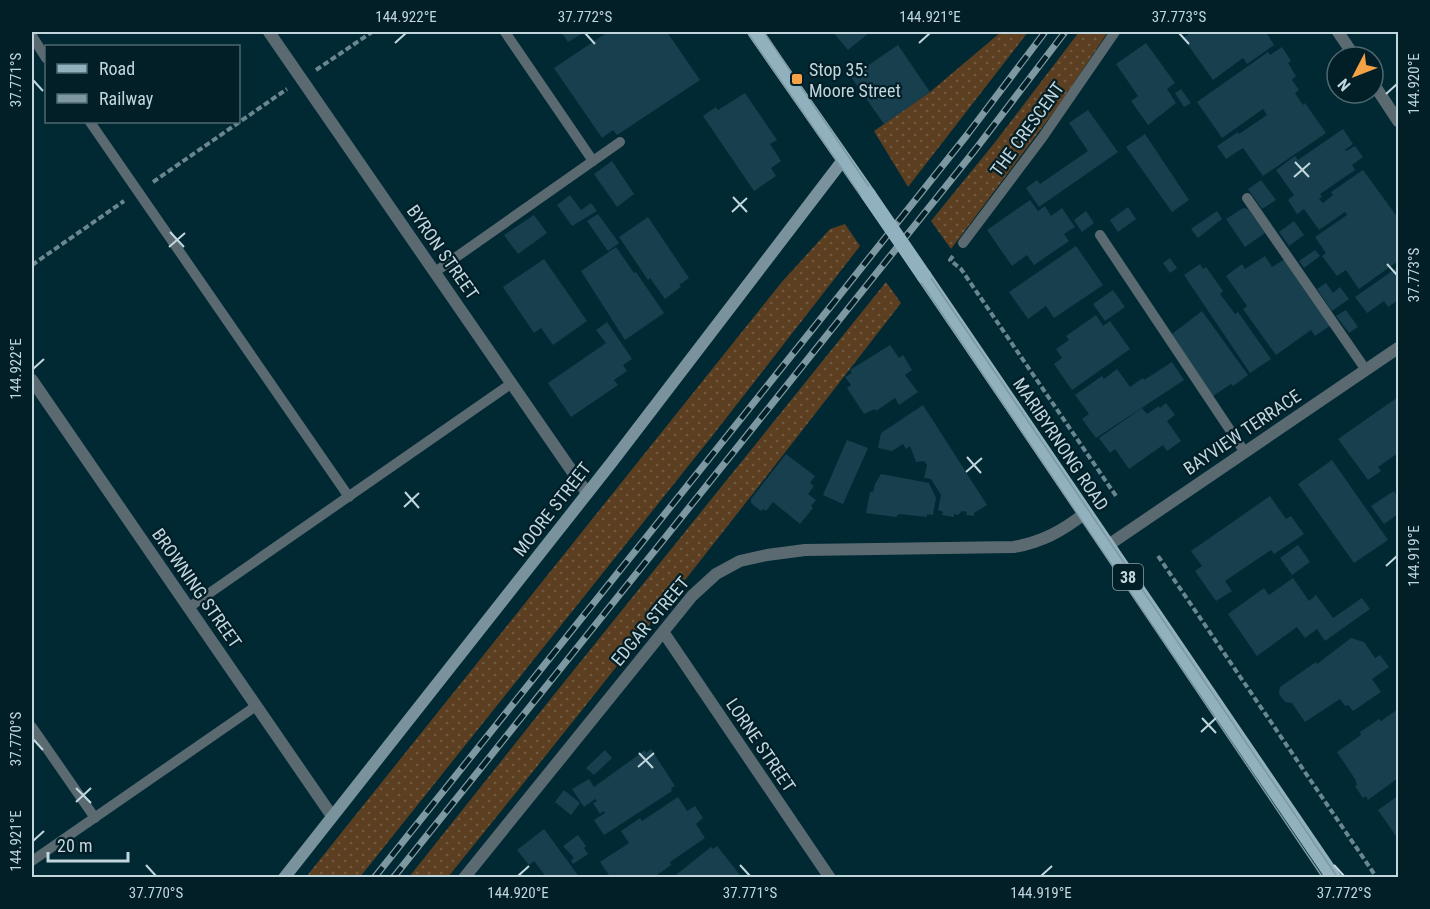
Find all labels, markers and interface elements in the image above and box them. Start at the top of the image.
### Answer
text: 144.922°E [375,8,437,26]
text: 37.772°S [558,8,612,26]
text: 144.921°E [899,8,961,26]
text: 37.773°S [1152,8,1206,26]
legend [45,45,240,123]
north arrow [1325,45,1385,105]
text: 37.771°S [7,53,25,107]
text: 144.920°E [1405,53,1423,115]
text: Road [99,58,135,79]
place label: Stop 35: Moore Street [809,59,901,101]
marker: Stop 35: Moore Street [790,72,804,86]
text: N [1334,75,1355,95]
street label: THE CRESCENT [986,78,1068,180]
text: Railway [99,88,154,109]
street label: BYRON STREET [403,201,483,303]
text: 37.773°S [1405,248,1423,302]
text: 144.922°E [7,338,25,400]
street label: MARIBYRNONG ROAD [1009,374,1113,514]
street label: BAYVIEW TERRACE [1179,385,1305,479]
street label: MOORE STREET [509,458,595,560]
street label: BROWNING STREET [148,524,246,652]
text: 144.919°E [1405,525,1423,587]
road number: 38 [1113,564,1143,590]
street label: EDGAR STREET [607,572,693,670]
street label: LORNE STREET [722,694,800,796]
text: 37.770°S [7,712,25,766]
text: 144.921°E [7,810,25,872]
scale bar [48,825,128,863]
text: 20 m [57,835,92,856]
text: 37.770°S [129,884,183,902]
text: 144.920°E [487,884,549,902]
text: 37.771°S [723,884,777,902]
text: 144.919°E [1010,884,1072,902]
text: 37.772°S [1317,884,1371,902]

